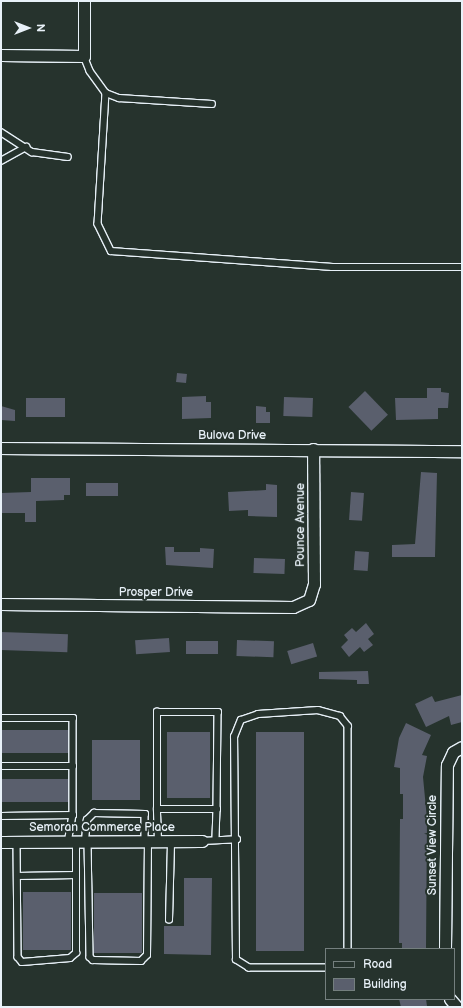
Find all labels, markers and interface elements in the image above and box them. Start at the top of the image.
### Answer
north arrow [8,8,48,48]
text: N [34,24,47,32]
street label: Bulova Drive [198,429,266,443]
street label: Pounce Avenue [294,483,308,567]
street label: Prosper Drive [119,586,193,600]
street label: Sunset View Circle [426,795,440,895]
street label: Semoran Commerce Place [29,821,175,835]
legend [325,948,455,1000]
text: Road [363,957,392,972]
text: Building [363,977,407,992]

